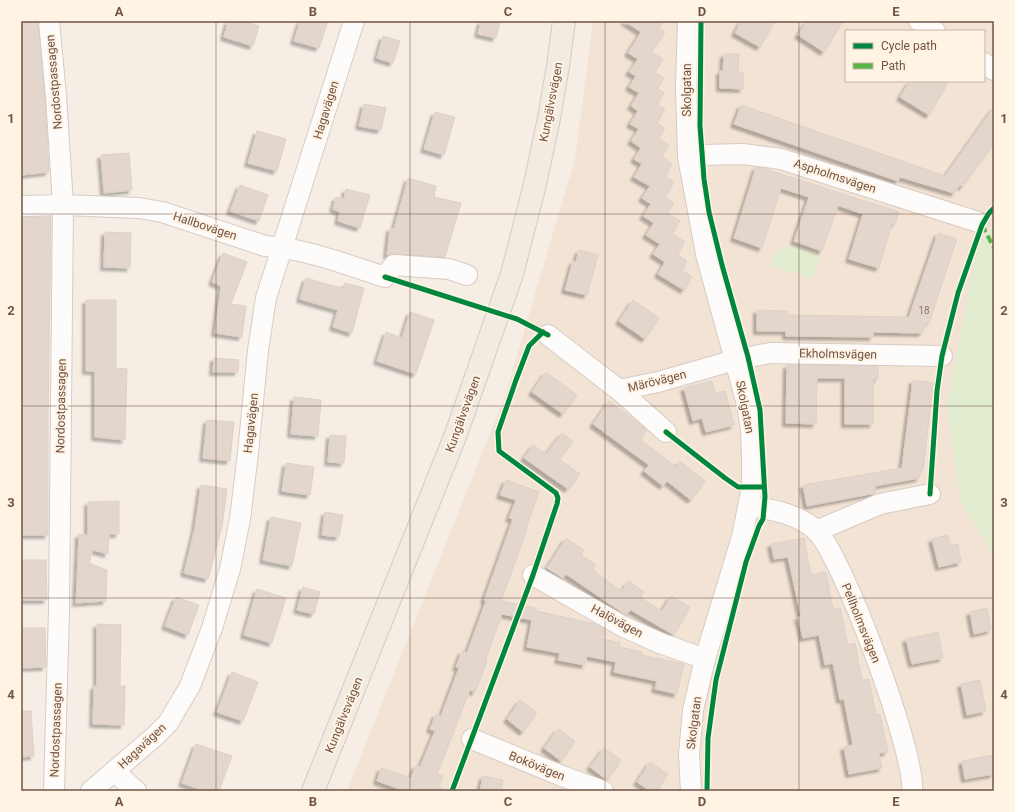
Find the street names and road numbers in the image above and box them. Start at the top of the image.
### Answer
street label: Nordostpassagen [43,34,65,130]
street label: Kungälvsvägen [536,61,566,143]
street label: Skolgatan [680,63,694,117]
street label: Hagavägen [310,79,342,141]
street label: Aspholmsvägen [792,156,878,196]
street label: Hallbovägen [171,209,239,243]
street label: Ekholmsvägen [799,346,877,362]
street label: Nordostpassagen [53,358,69,454]
street label: Märövägen [626,367,688,395]
street label: Kungälvsvägen [443,374,483,454]
street label: Skolgatan [733,379,757,435]
street label: Hagavägen [241,392,261,454]
street label: Pellholmsvägen [839,581,883,665]
street label: Halövägen [589,601,645,641]
street label: Kungälvsvägen [322,675,366,755]
street label: Nordostpassagen [47,682,65,778]
street label: Skolgatan [684,696,704,750]
street label: Hagavägen [115,720,169,772]
street label: Bokövägen [507,748,567,784]

